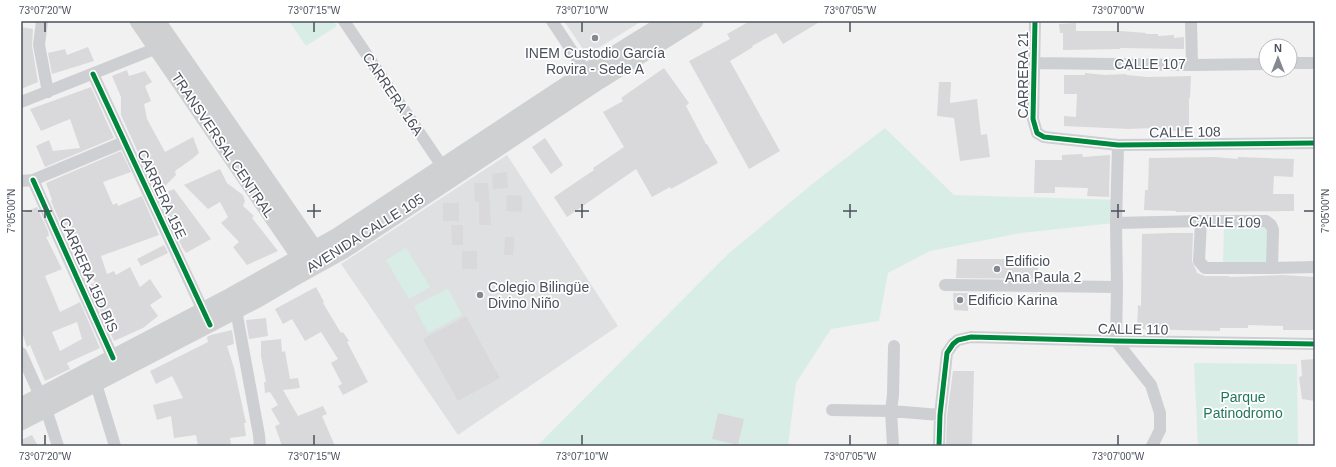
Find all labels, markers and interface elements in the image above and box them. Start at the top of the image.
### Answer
text: 73°07'20"W [19,5,72,16]
text: 73°07'15"W [288,5,341,16]
text: 73°07'10"W [556,5,609,16]
text: 73°07'05"W [824,5,877,16]
text: 73°07'00"W [1092,5,1145,16]
street label: CARRERA 21 [1015,31,1031,119]
marker: INEM Custodio García Rovira - Sede A [590,33,600,43]
north arrow [1258,38,1298,78]
text: N [1274,42,1282,54]
place label: INEM Custodio García Rovira - Sede A [525,45,665,77]
street label: CARRERA 16A [359,50,427,139]
street label: CALLE 107 [1114,56,1186,72]
street label: TRANSVERSAL CENTRAL [168,69,278,221]
street label: CALLE 108 [1149,123,1221,141]
street label: CARRERA 15E [134,147,190,241]
text: 7°05'00"N [6,189,17,233]
text: 7°05'00"N [1320,189,1331,233]
street label: AVENIDA CALLE 105 [303,190,427,276]
street label: CALLE 109 [1189,213,1261,231]
street label: CARRERA 15D BIS [57,215,121,335]
place label: Edificio Ana Paula 2 [1005,253,1081,285]
marker: Edificio Ana Paula 2 [992,264,1002,274]
place label: Colegio Bilingüe Divino Niño [488,279,589,311]
marker: Colegio Bilingüe Divino Niño [475,290,485,300]
place label: Edificio Karina [968,292,1058,308]
marker: Edificio Karina [955,295,965,305]
street label: CALLE 110 [1098,320,1169,338]
park label: Parque Patinodromo [1203,389,1283,421]
text: 73°07'20"W [19,451,72,462]
text: 73°07'15"W [288,451,341,462]
text: 73°07'10"W [556,451,609,462]
text: 73°07'05"W [824,451,877,462]
text: 73°07'00"W [1092,451,1145,462]

